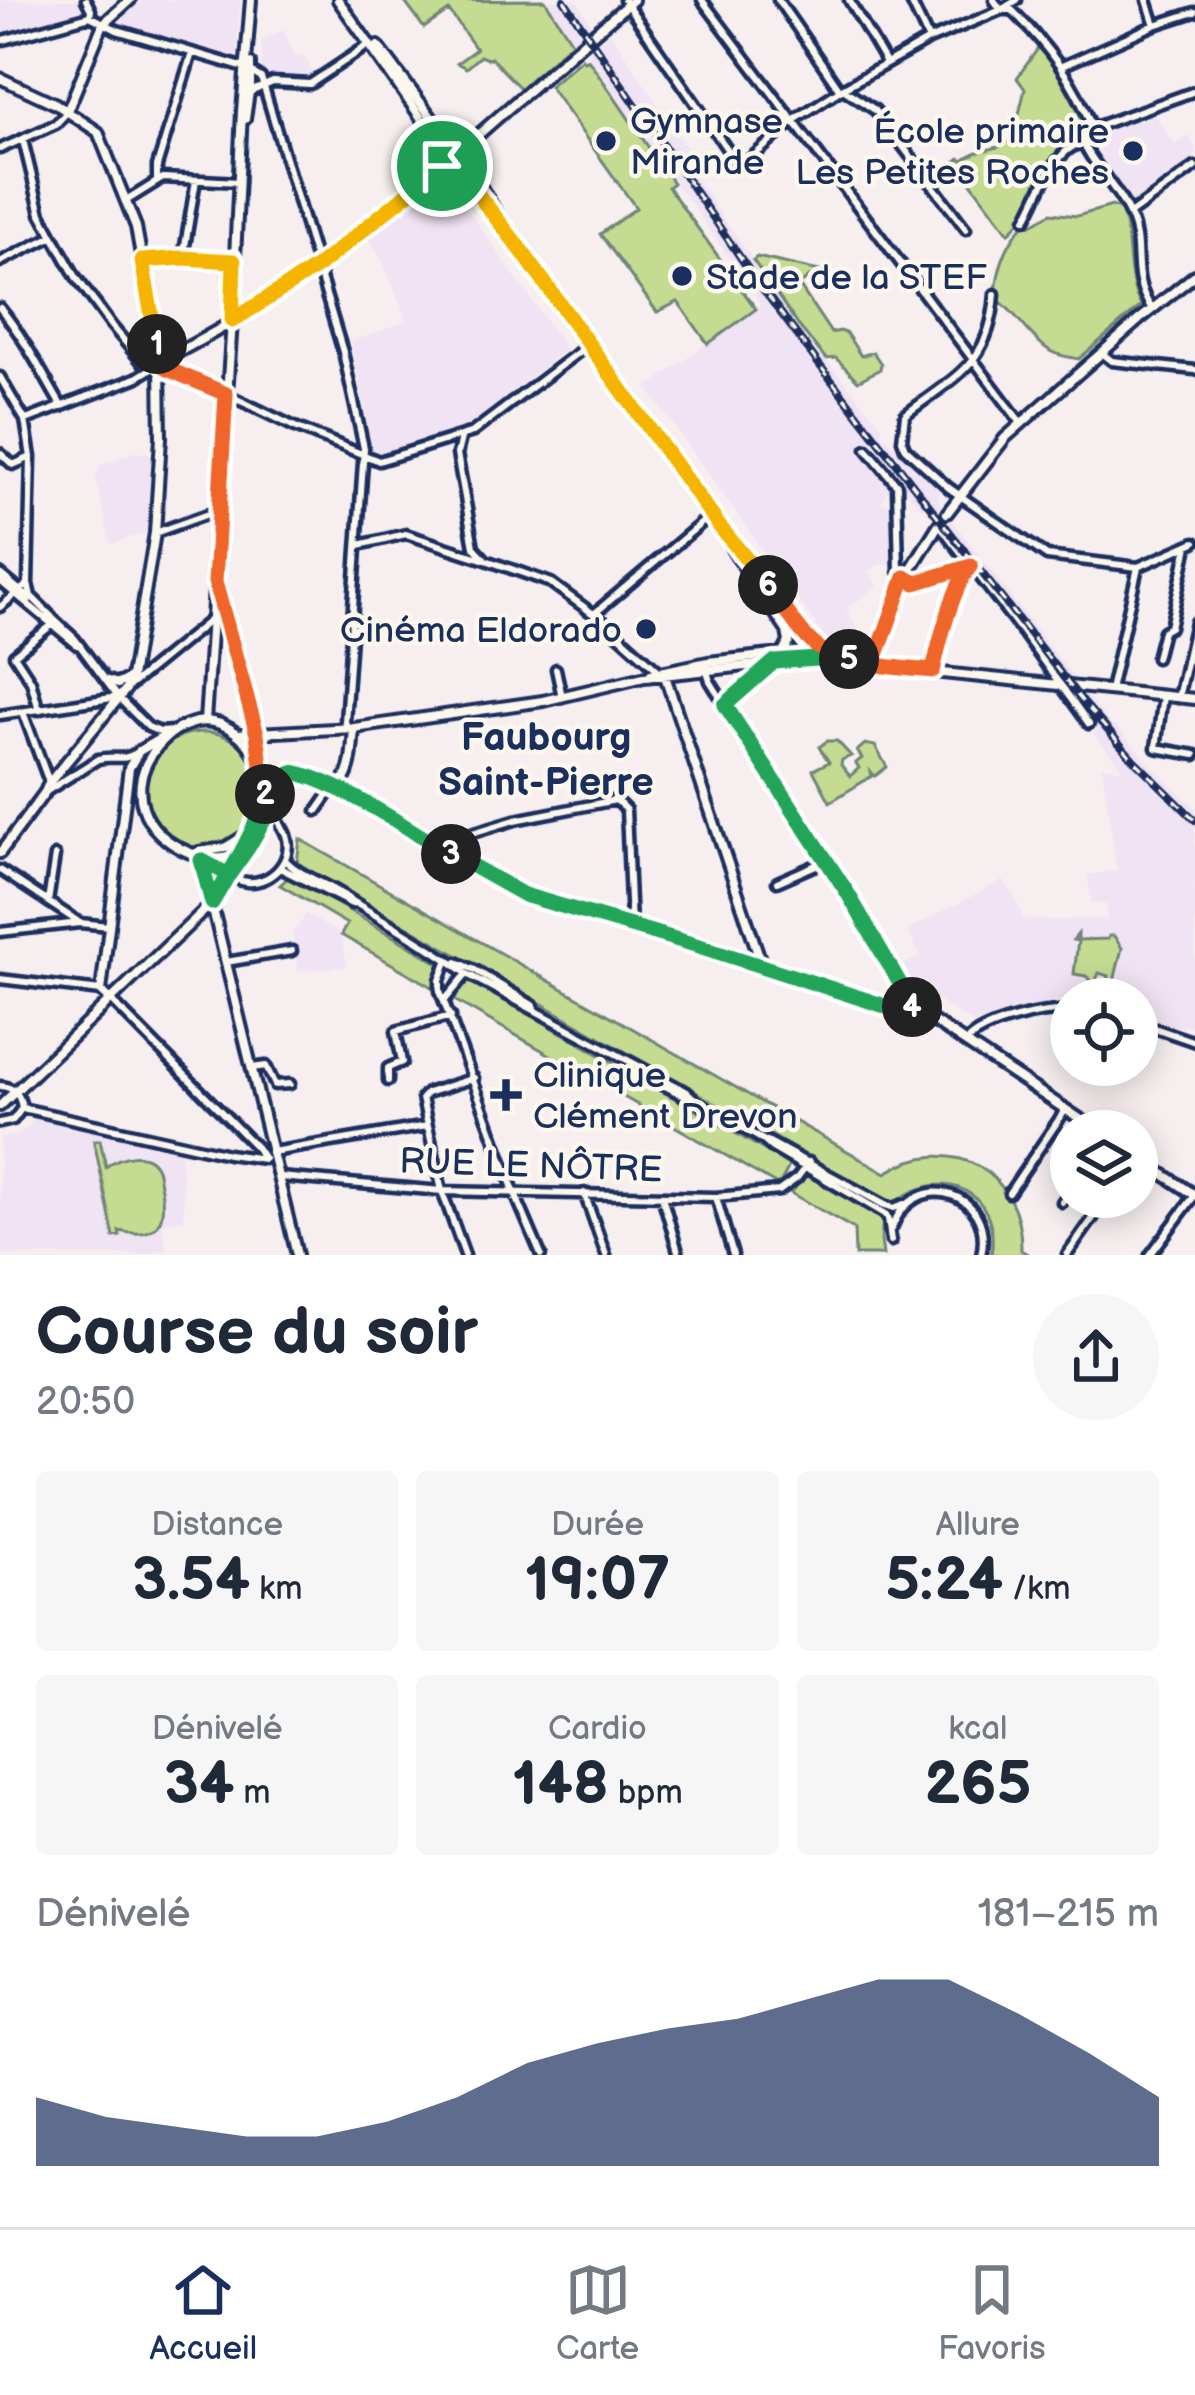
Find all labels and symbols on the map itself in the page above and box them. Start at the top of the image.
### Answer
place label: Gymnase Mirande [630,101,783,185]
place label: École primaire Les Petites Roches [795,110,1109,195]
pin [391,115,493,217]
marker: Gymnase Mirande [593,128,619,154]
marker: École primaire Les Petites Roches [1120,138,1146,164]
place label: Stade de la STEF [706,257,987,300]
marker: Stade de la STEF [669,263,695,289]
pin: 1 [127,314,187,374]
pin: 6 [738,555,798,615]
place label: Cinéma Eldorado [340,610,622,653]
marker: Cinéma Eldorado [633,616,659,642]
pin: 5 [819,629,879,689]
district label: Faubourg Saint-Pierre [438,715,654,807]
pin: 2 [235,764,295,824]
pin: 3 [421,824,481,884]
pin: 4 [882,977,942,1037]
place label: Clinique Clément Drevon [533,1055,798,1139]
marker: Clinique Clément Drevon [490,1079,522,1111]
street label: RUE LE NÔTRE [399,1139,663,1193]

